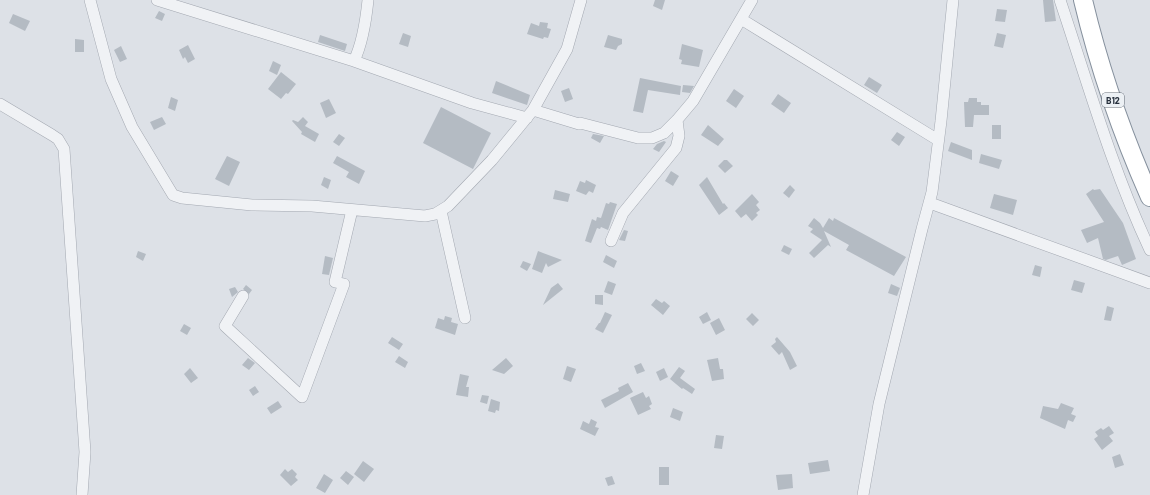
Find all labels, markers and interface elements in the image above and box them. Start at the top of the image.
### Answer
road number: B12 [1102,93,1124,107]

